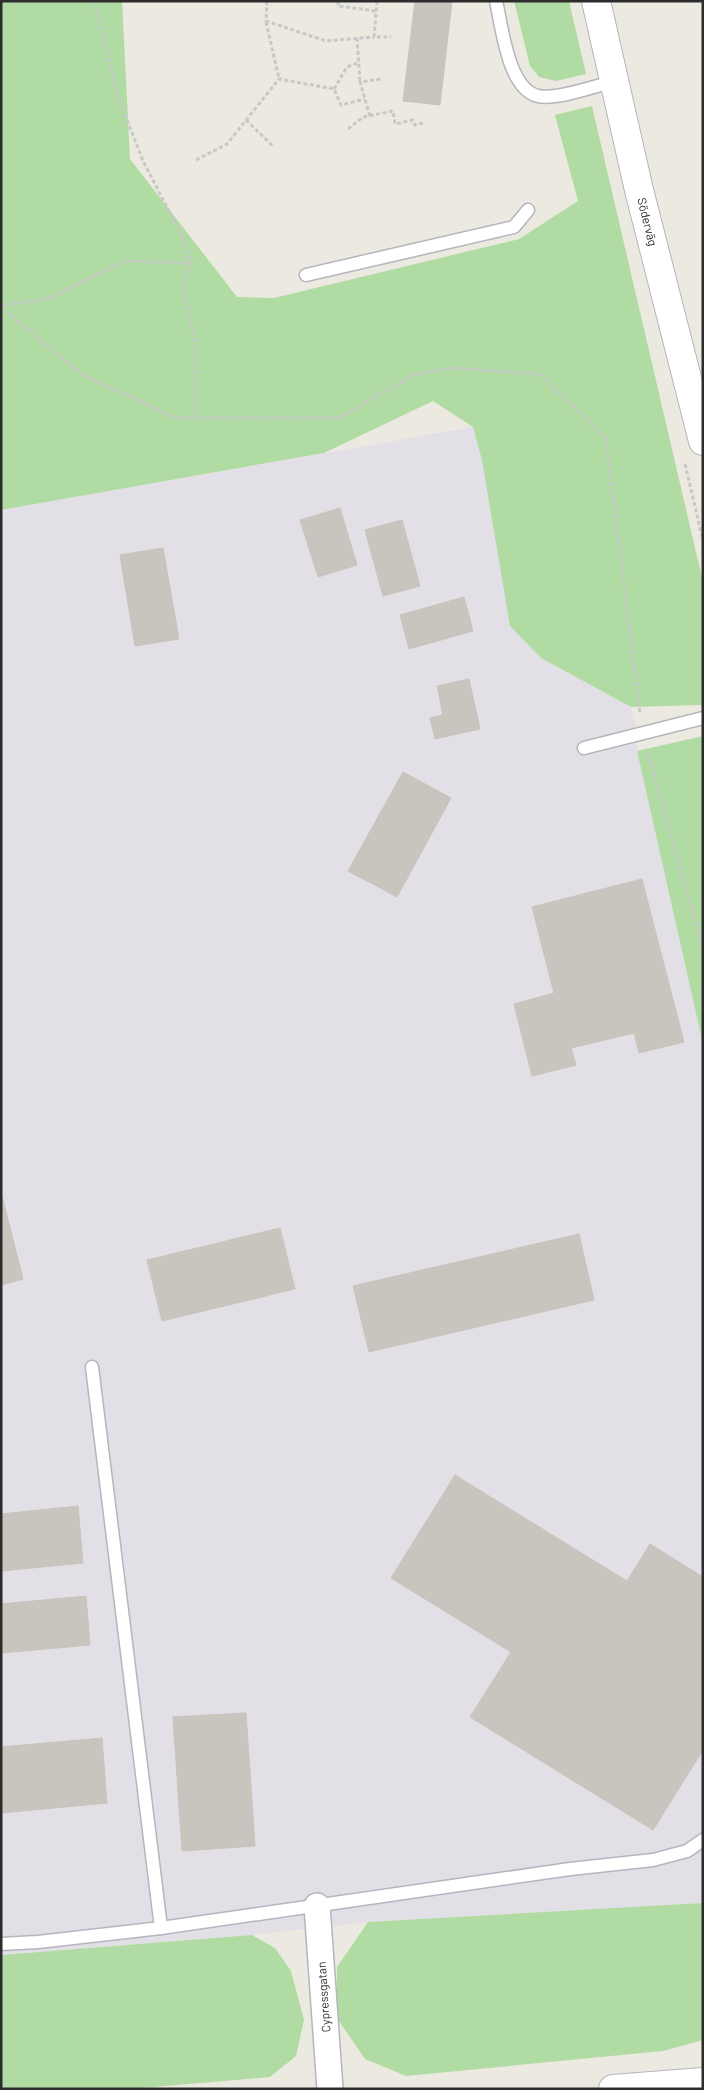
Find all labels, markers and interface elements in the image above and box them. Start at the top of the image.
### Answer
street label: Söderväg [635,196,661,247]
street label: Cypressgatan [314,1961,332,2033]

